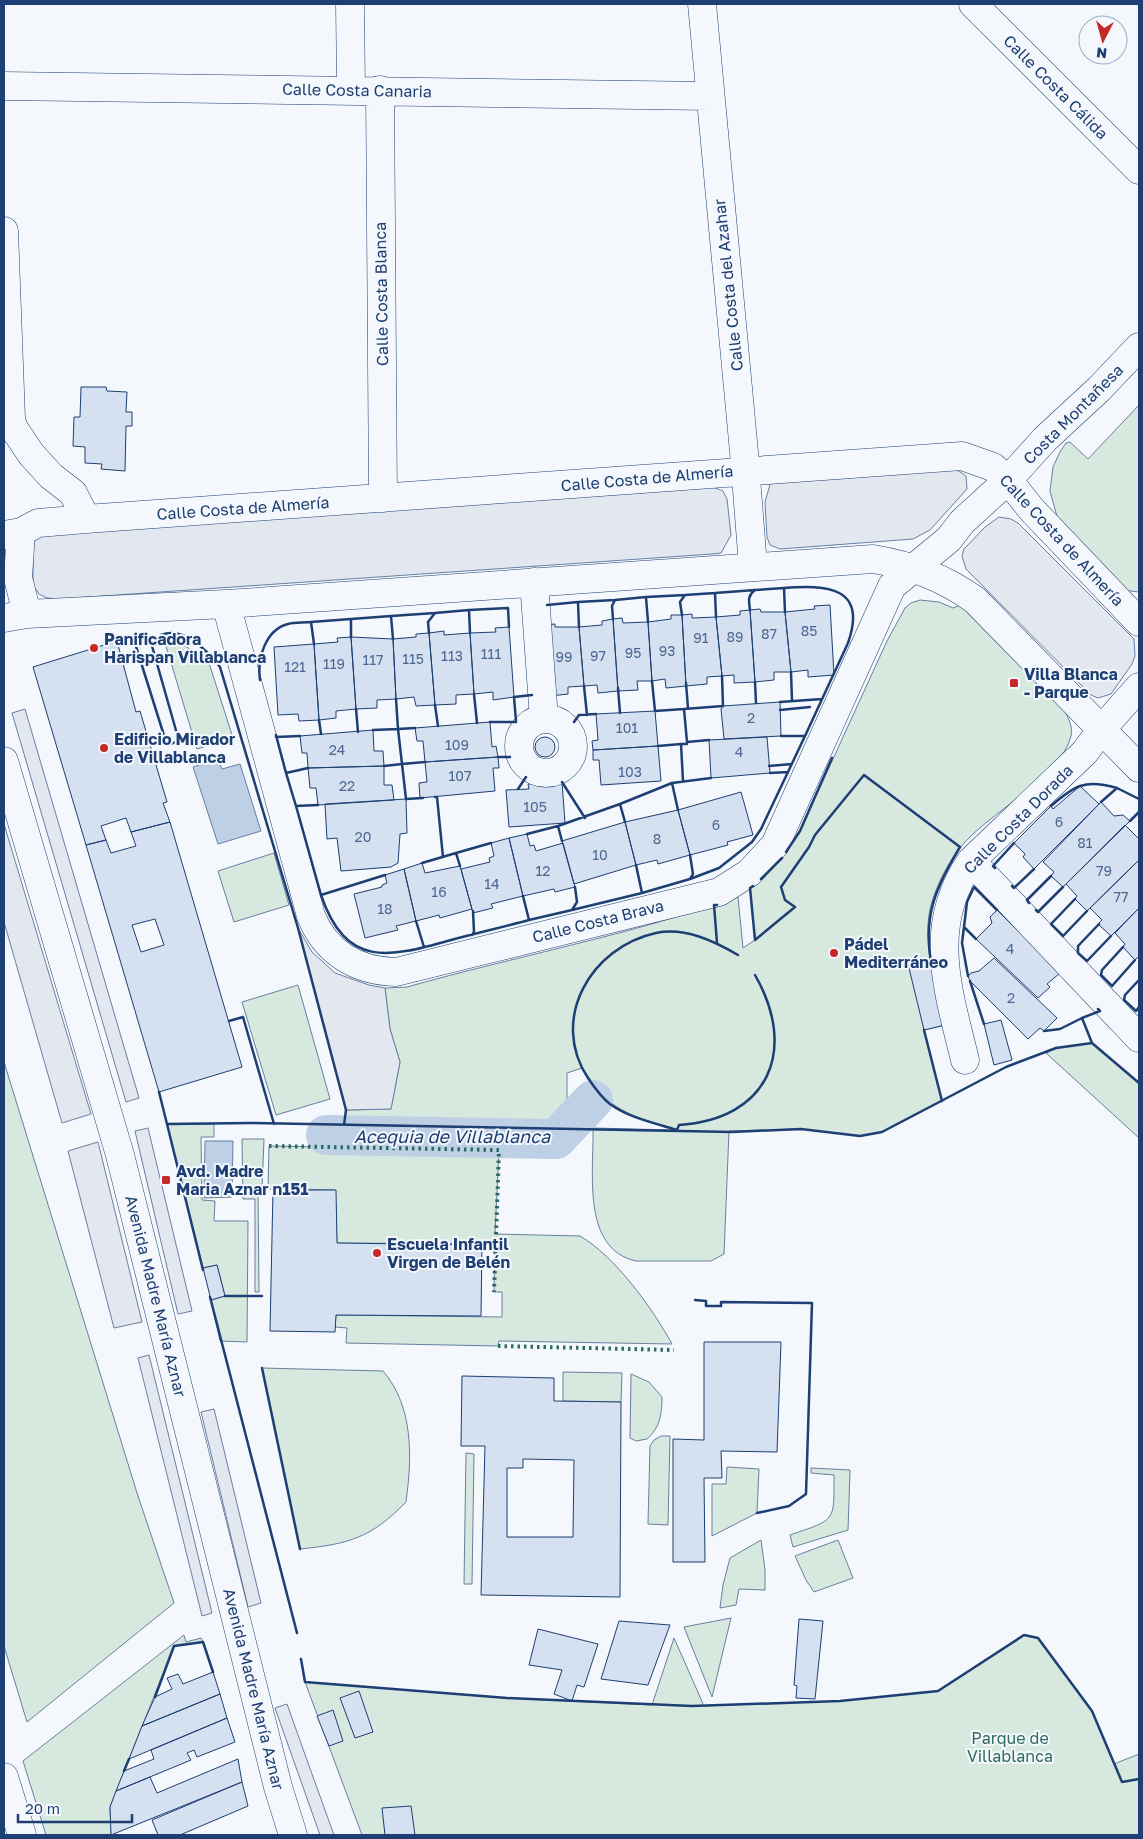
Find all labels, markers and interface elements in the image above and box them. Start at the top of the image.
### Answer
north arrow [1078,15,1128,65]
street label: Calle Costa Cálida [999,30,1113,144]
text: N [1095,44,1108,62]
street label: Calle Costa Canaria [282,79,432,101]
street label: Calle Costa del Azahar [709,198,747,372]
street label: Calle Costa Blanca [370,222,392,366]
street label: Costa Montañesa [1019,360,1127,468]
street label: Calle Costa de Almería [560,460,734,496]
street label: Calle Costa de Almería [996,470,1128,610]
street label: Calle Costa de Almería [156,492,330,524]
house number: 85 [801,622,817,639]
house number: 87 [761,625,777,642]
house number: 89 [726,628,744,645]
place label: Panificadora Harispan Villablanca [104,629,266,667]
house number: 91 [693,629,709,646]
marker: Panificadora Harispan Villablanca [88,642,100,654]
house number: 93 [659,642,675,659]
house number: 95 [625,644,641,661]
house number: 111 [481,645,501,662]
house number: 113 [441,647,463,664]
house number: 97 [590,647,606,664]
house number: 99 [556,648,572,665]
house number: 115 [402,650,424,667]
house number: 117 [363,651,384,668]
house number: 119 [323,655,345,672]
house number: 121 [284,658,306,675]
place label: Villa Blanca - Parque [1024,664,1118,702]
marker: Villa Blanca - Parque [1008,677,1020,689]
house number: 2 [747,709,755,726]
house number: 101 [616,719,638,736]
place label: Edificio Mirador de Villablanca [114,729,235,767]
house number: 109 [445,736,469,753]
house number: 24 [329,741,345,758]
marker: Edificio Mirador de Villablanca [98,742,110,754]
house number: 4 [735,743,743,760]
street label: Calle Costa Dorada [959,760,1077,878]
house number: 103 [618,763,642,780]
house number: 107 [449,767,471,784]
house number: 22 [339,777,355,794]
house number: 105 [523,798,547,815]
house number: 6 [1055,813,1063,830]
house number: 6 [712,816,720,833]
house number: 20 [355,828,371,845]
house number: 8 [653,830,661,847]
house number: 81 [1077,834,1093,851]
house number: 10 [592,846,608,863]
house number: 12 [536,862,550,879]
house number: 79 [1096,862,1112,879]
house number: 14 [484,875,500,892]
house number: 16 [431,883,447,900]
house number: 77 [1114,888,1128,905]
street label: Calle Costa Brava [530,895,666,947]
house number: 18 [377,900,393,917]
place label: Pádel Mediterráneo [844,934,948,972]
house number: 4 [1006,940,1014,957]
marker: Pádel Mediterráneo [828,947,840,959]
house number: 2 [1007,989,1015,1006]
water label: Acequia de Villablanca [354,1125,551,1147]
place label: Avd. Madre Maria Aznar n151 [176,1161,308,1199]
marker: Avd. Madre Maria Aznar n151 [160,1174,172,1186]
street label: Avenida Madre María Aznar [121,1193,191,1399]
place label: Escuela Infantil Virgen de Belén [387,1234,510,1272]
marker: Escuela Infantil Virgen de Belén [371,1247,383,1259]
street label: Avenida Madre María Aznar [219,1586,289,1792]
park label: Parque de Villablanca [967,1728,1053,1766]
scale bar [18,1792,131,1824]
text: 20 m [25,1799,60,1817]

